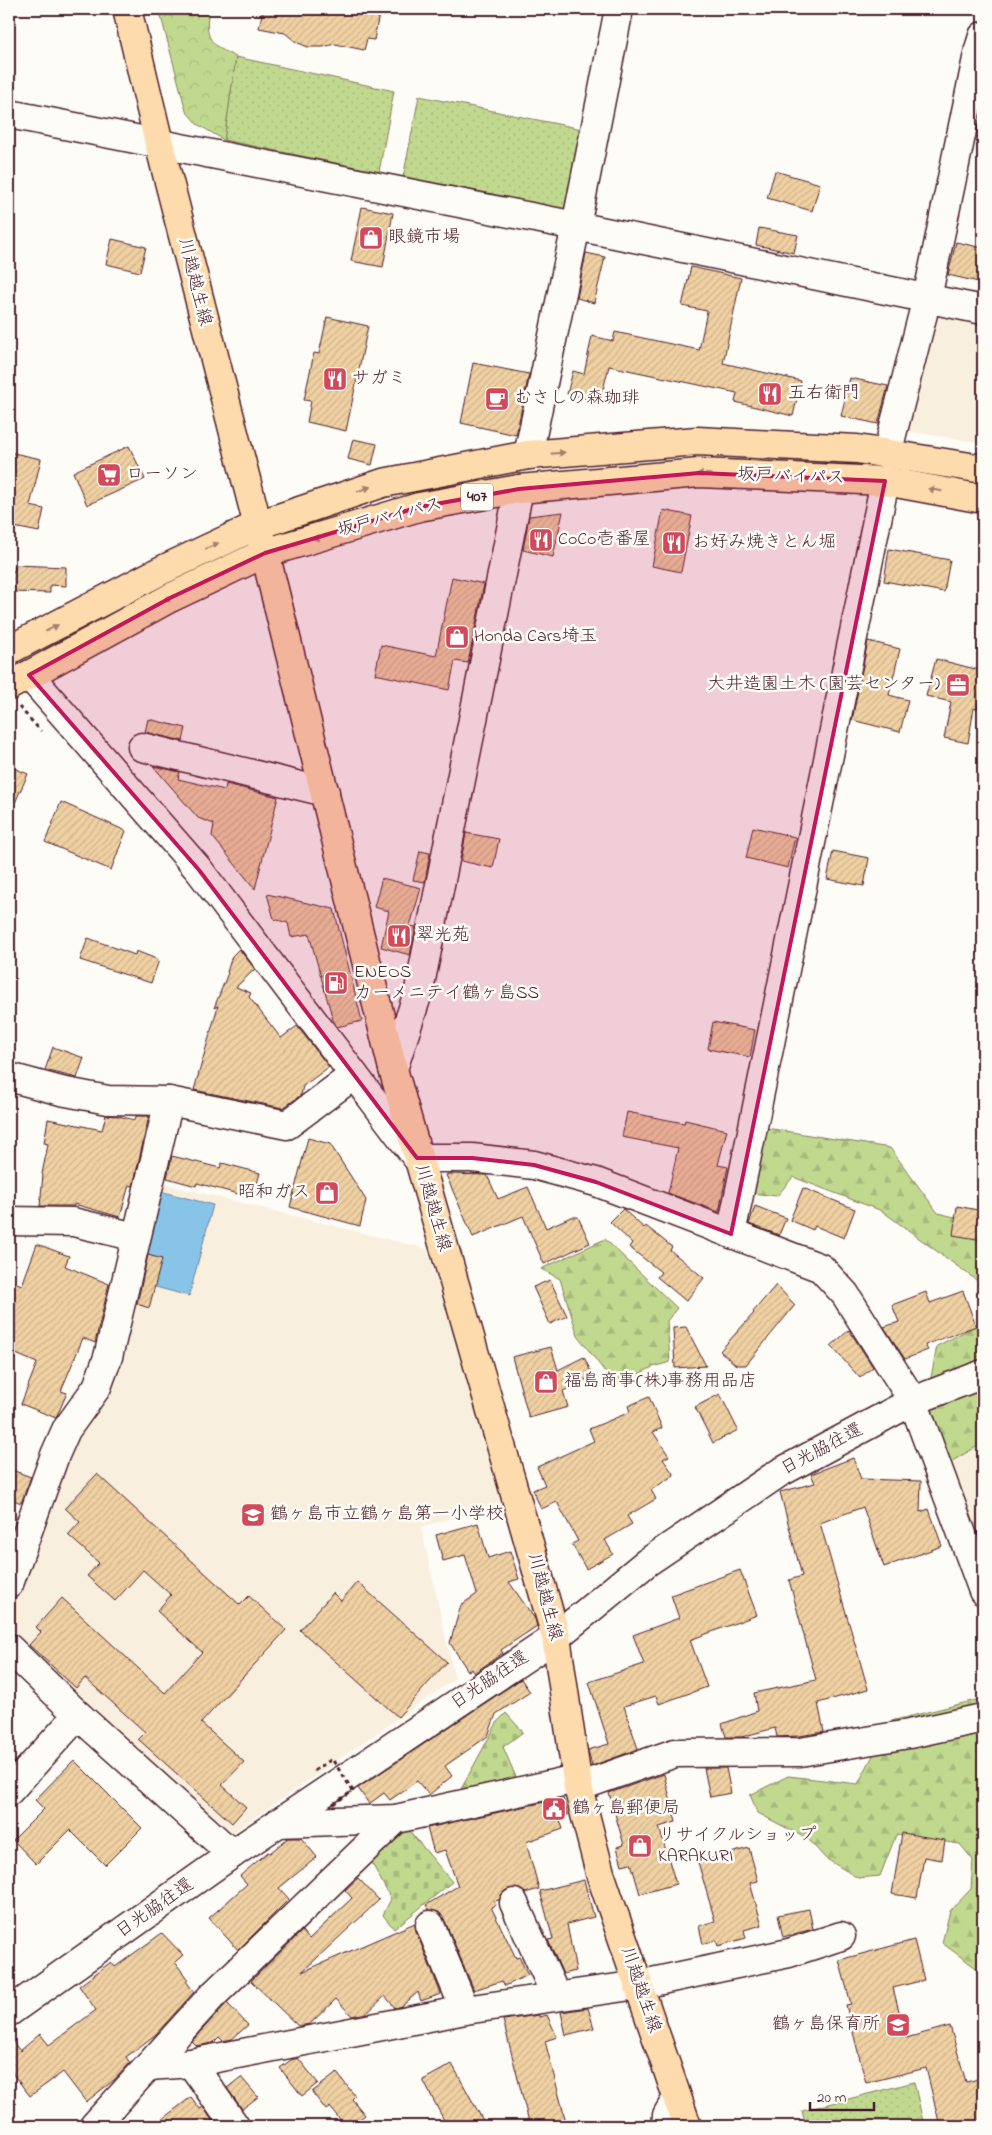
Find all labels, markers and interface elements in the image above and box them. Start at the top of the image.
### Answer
shop icon: 眼鏡市場 [358,225,384,251]
place label: 眼鏡市場 [388,225,460,251]
street label: 川越越生線 [170,235,218,329]
restaurant icon: サガミ [322,366,348,392]
place label: サガミ [352,366,406,392]
restaurant icon: 五右衛門 [757,381,783,407]
place label: 五右衛門 [788,381,860,407]
cafe icon: むさしの森珈琲 [484,386,510,412]
place label: むさしの森珈琲 [514,386,640,412]
one-way arrow [550,448,566,456]
supermarket icon: ローソン [96,462,122,488]
place label: ローソン [126,462,198,488]
street label: 坂戸バイパス [737,462,845,492]
one-way arrow [695,470,711,478]
road number: 407 [461,484,493,511]
one-way arrow [357,485,372,492]
one-way arrow [927,486,943,494]
street label: 坂戸バイパス [335,492,445,544]
restaurant icon: CoCo壱番屋 [528,527,554,553]
place label: CoCo壱番屋 [558,527,650,553]
restaurant icon: お好み焼きとん堀 [661,530,687,556]
place label: お好み焼きとん堀 [692,530,836,556]
one-way arrow [313,533,328,541]
one-way arrow [205,542,219,550]
one-way arrow [163,594,178,602]
one-way arrow [45,623,59,632]
shop icon: Honda Cars埼玉 [444,624,470,650]
place label: Honda Cars埼玉 [474,624,597,650]
place label: 大井造園土木 (園芸センター) [707,672,940,698]
office icon: 大井造園土木 (園芸センター) [945,672,971,698]
restaurant icon: 翠光苑 [386,923,412,949]
place label: 翠光苑 [416,923,470,949]
place label: ENEOS カーメニテイ鶴ヶ島SS [354,960,539,1007]
fuel station icon: ENEOS カーメニテイ鶴ヶ島SS [323,970,349,996]
street label: 川越越生線 [407,1161,457,1255]
place label: 昭和ガス [238,1180,310,1206]
shop icon: 昭和ガス [314,1180,340,1206]
shop icon: 福島商事(株)事務用品店 [533,1369,559,1395]
place label: 福島商事(株)事務用品店 [564,1369,757,1395]
street label: 日光脇往還 [776,1417,868,1483]
school or university icon: 鶴ヶ島市立鶴ヶ島第一小学校 [240,1502,266,1528]
place label: 鶴ヶ島市立鶴ヶ島第一小学校 [270,1502,504,1528]
street label: 川越越生線 [520,1550,568,1644]
street label: 日光脇往還 [445,1645,535,1717]
public building icon: 鶴ヶ島郵便局 [541,1796,567,1822]
place label: 鶴ヶ島郵便局 [572,1796,680,1822]
place label: リサイクルショップ KARAKURI [658,1823,816,1870]
shop icon: リサイクルショップ KARAKURI [627,1833,653,1859]
street label: 日光脇往還 [111,1873,199,1945]
street label: 川越越生線 [613,1943,667,2037]
place label: 鶴ヶ島保育所 [772,2012,880,2038]
school or university icon: 鶴ヶ島保育所 [885,2012,911,2038]
scale bar [810,2080,873,2112]
text: 20 m [817,2087,847,2109]

